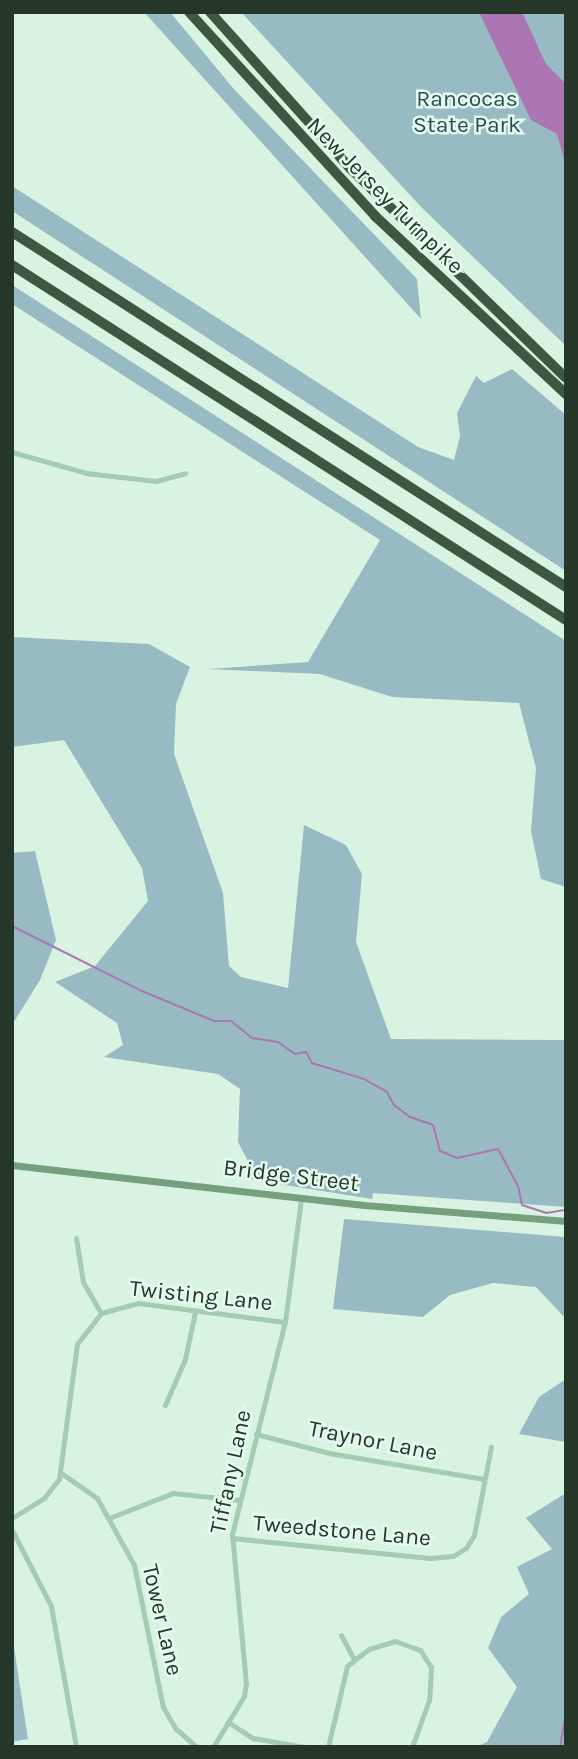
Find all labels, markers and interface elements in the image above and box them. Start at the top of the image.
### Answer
park label: Rancocas State Park [413,85,521,139]
street label: New Jersey Turnpike [301,112,469,280]
street label: Bridge Street [222,1154,360,1198]
street label: Twisting Lane [128,1275,274,1317]
street label: Tiffany Lane [204,1408,258,1536]
street label: Traynor Lane [306,1415,440,1467]
street label: Tweedstone Lane [252,1509,432,1553]
street label: Tower Lane [136,1562,188,1678]

